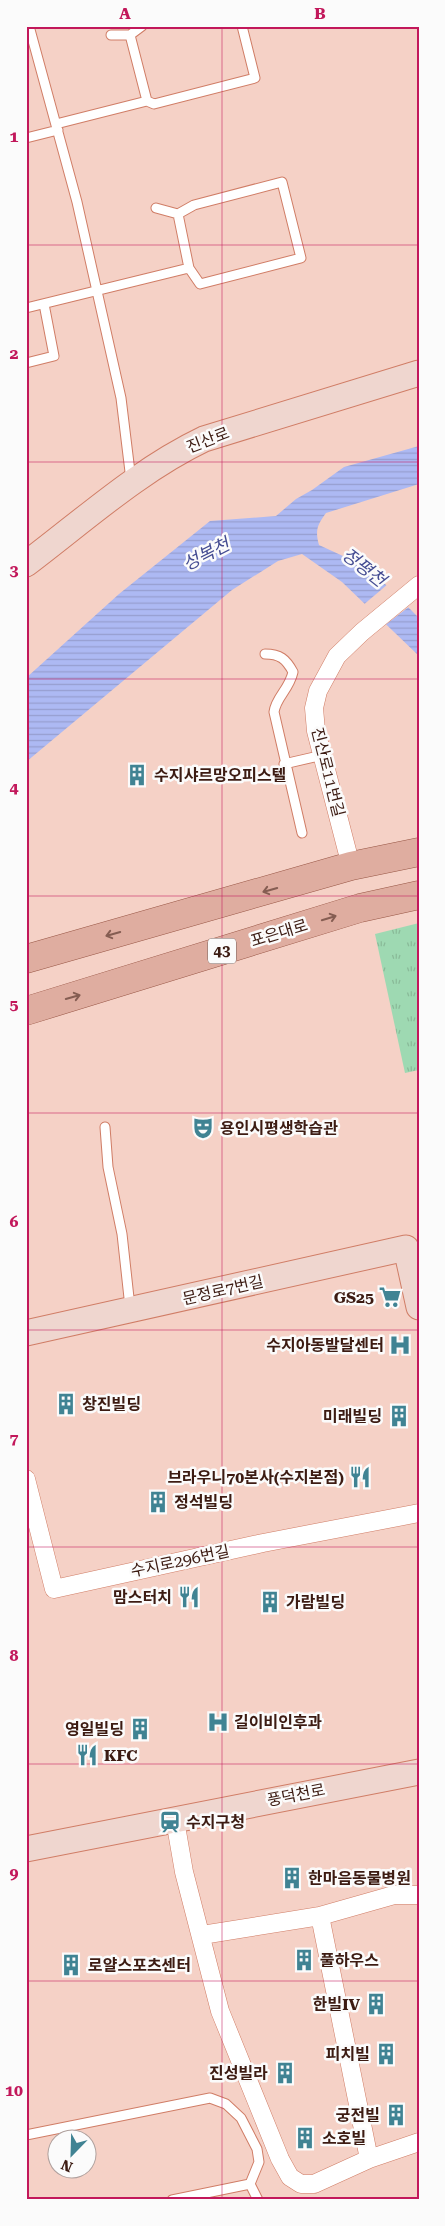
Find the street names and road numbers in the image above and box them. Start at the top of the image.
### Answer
street label: 진산로 [184,423,232,457]
street label: 진산로11번길 [308,725,348,819]
street label: 포은대로 [248,915,310,951]
road number: 43 [208,938,236,964]
street label: 문정로7번길 [181,1271,265,1309]
street label: 수지로296번길 [129,1541,231,1581]
street label: 풍덕천로 [265,1780,327,1810]

